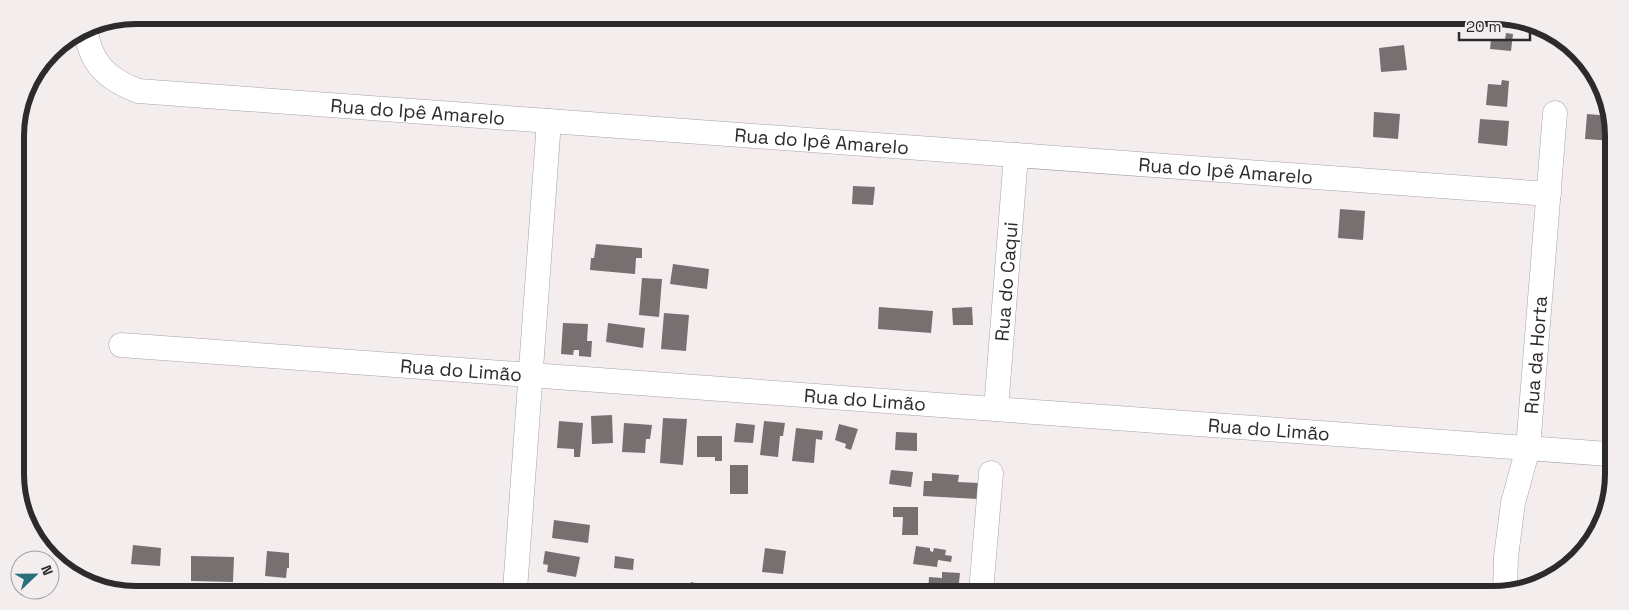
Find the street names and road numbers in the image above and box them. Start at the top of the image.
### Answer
street label: Rua do Ipê Amarelo [330,93,506,131]
street label: Rua do Ipê Amarelo [734,123,910,160]
street label: Rua do Ipê Amarelo [1138,152,1314,190]
street label: Rua do Caqui [989,221,1024,342]
street label: Rua da Horta [1519,295,1553,415]
street label: Rua do Limão [399,353,523,387]
street label: Rua do Limão [803,383,927,417]
street label: Rua do Limão [1207,413,1331,447]

